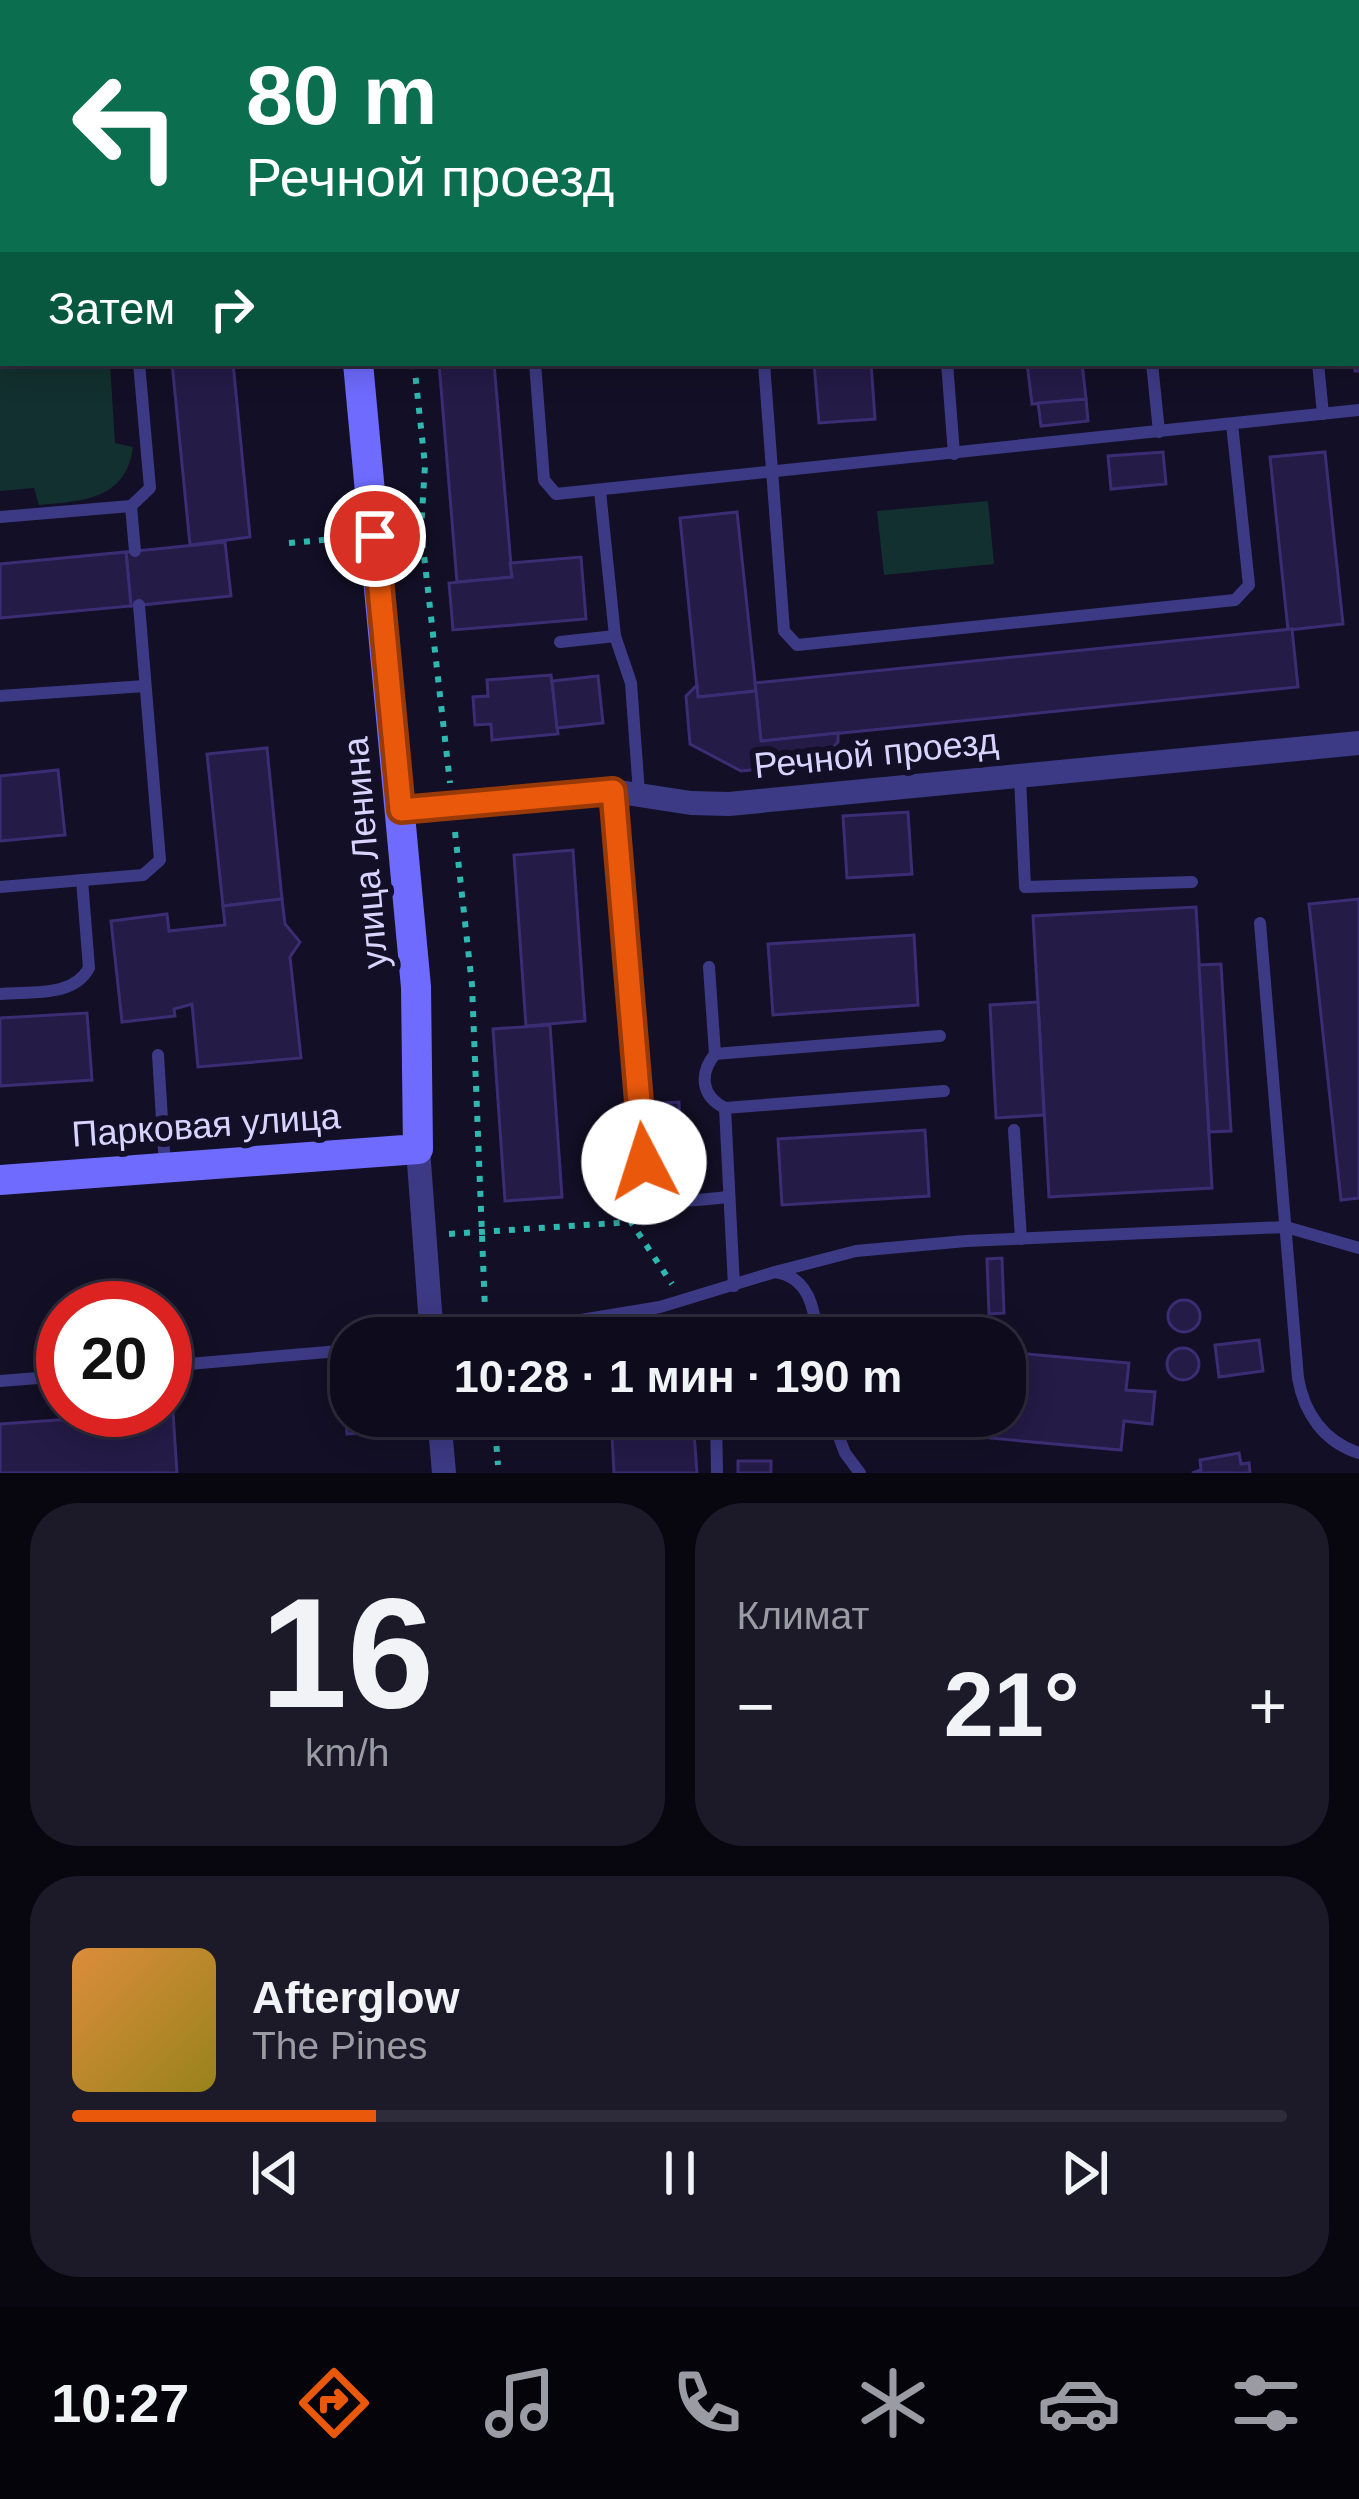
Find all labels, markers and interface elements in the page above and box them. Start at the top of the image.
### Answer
icon: left [48,48,204,204]
text: 80 m [246,48,437,142]
text: Речной проезд [246,147,614,207]
icon: right [199,276,265,342]
text: Затем [48,283,175,334]
pin [324,485,426,587]
icon: arrive [342,503,408,569]
street label: Речной проезд [752,720,1000,786]
street label: улица Ленина [334,734,396,971]
street label: Парковая улица [70,1095,343,1155]
position arrow [581,1099,707,1225]
speed limit sign: 20 [36,1281,192,1437]
text: 10:28 · 1 мин · 190 m [454,1351,902,1402]
text: 16 [260,1566,434,1740]
text: Климат [737,1594,869,1637]
text: 21° [944,1655,1080,1755]
text: − [737,1669,775,1743]
text: + [1248,1669,1287,1743]
text: km/h [305,1731,390,1774]
text: Afterglow [252,1972,460,2023]
text: The Pines [252,2024,428,2067]
icon: previous [242,2140,308,2206]
icon: pause [647,2140,713,2206]
icon: next [1052,2140,1118,2206]
icon: directions [292,2361,376,2445]
icon: music [478,2361,562,2445]
icon: phone [665,2361,749,2445]
icon: climate [851,2361,935,2445]
icon: car [1037,2361,1121,2445]
icon: filters [1224,2361,1308,2445]
text: 10:27 [51,2373,189,2433]

